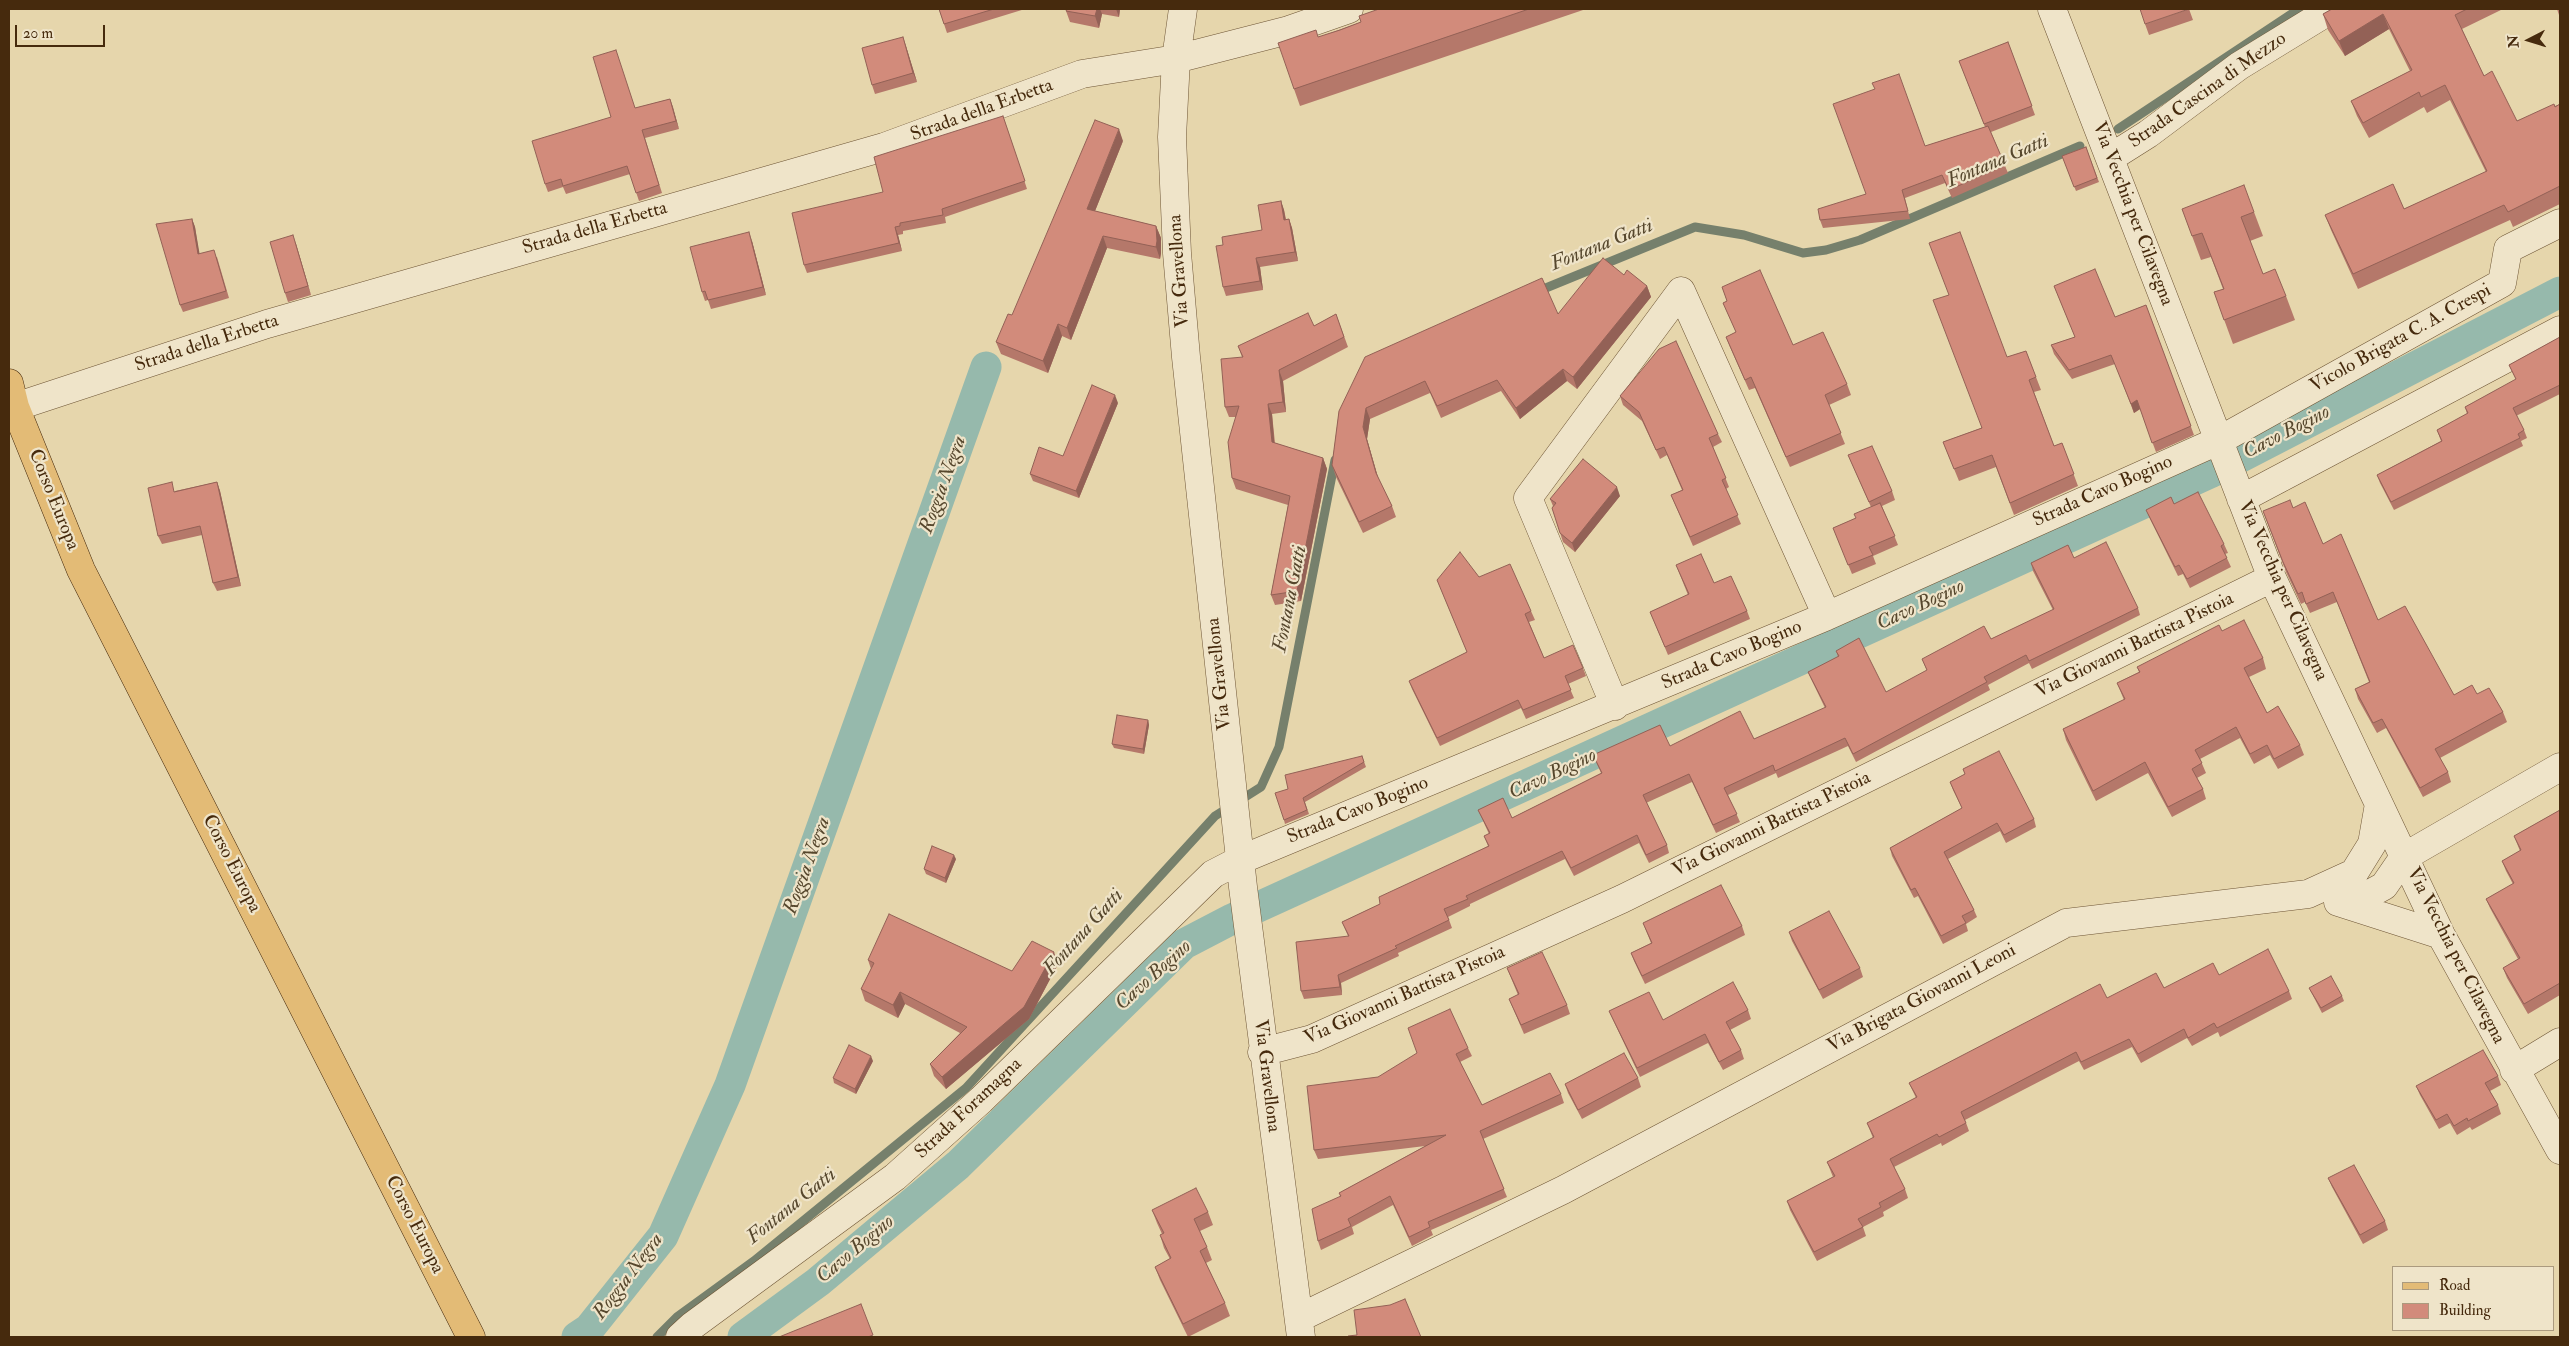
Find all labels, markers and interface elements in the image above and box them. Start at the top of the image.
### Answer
scale bar [18,15,108,47]
north arrow [2504,15,2554,65]
text: 20 m [23,24,53,43]
street label: Strada Cascina di Mezzo [2125,28,2291,154]
text: N [2505,34,2523,48]
street label: Strada della Erbetta [908,75,1056,147]
street label: Via Vecchia per Cilavegna [2086,119,2178,309]
water label: Fontana Gatti [1944,130,2052,194]
street label: Strada della Erbetta [520,197,670,261]
street label: Via Gravellona [1165,214,1195,328]
water label: Fontana Gatti [1547,215,1657,277]
street label: Vicolo Brigata C. A. Crespi [2306,280,2496,398]
street label: Strada della Erbetta [132,310,282,378]
water label: Cavo Bogino [2240,401,2334,465]
water label: Roggia Negra [915,433,973,537]
street label: Corso Europa [22,446,84,554]
street label: Strada Cavo Bogino [2030,451,2176,533]
street label: Via Vecchia per Cilavegna [2232,497,2332,685]
water label: Fontana Gatti [1269,544,1313,654]
water label: Cavo Bogino [1873,575,1969,637]
street label: Via Giovanni Battista Pistoia [2032,588,2238,704]
street label: Strada Cavo Bogino [1658,616,1806,696]
street label: Via Gravellona [1203,617,1237,731]
water label: Cavo Bogino [1505,744,1601,806]
street label: Via Giovanni Battista Pistoia [1669,767,1875,883]
street label: Strada Cavo Bogino [1284,772,1432,850]
street label: Corso Europa [197,811,265,917]
water label: Roggia Negra [779,814,837,918]
street label: Via Vecchia per Cilavegna [2401,864,2509,1048]
water label: Fontana Gatti [1039,885,1129,981]
water label: Cavo Bogino [1111,936,1197,1016]
street label: Via Brigata Giovanni Leoni [1824,940,2020,1058]
street label: Via Giovanni Battista Pistoia [1301,941,1509,1051]
street label: Via Gravellona [1248,1018,1284,1134]
street label: Strada Foramagna [911,1054,1027,1164]
water label: Fontana Gatti [742,1164,842,1250]
street label: Corso Europa [380,1172,448,1278]
water label: Cavo Bogino [812,1211,900,1289]
water label: Roggia Negra [589,1229,669,1325]
legend [2392,1266,2554,1331]
text: Road [2439,1276,2470,1295]
text: Building [2439,1301,2491,1320]

